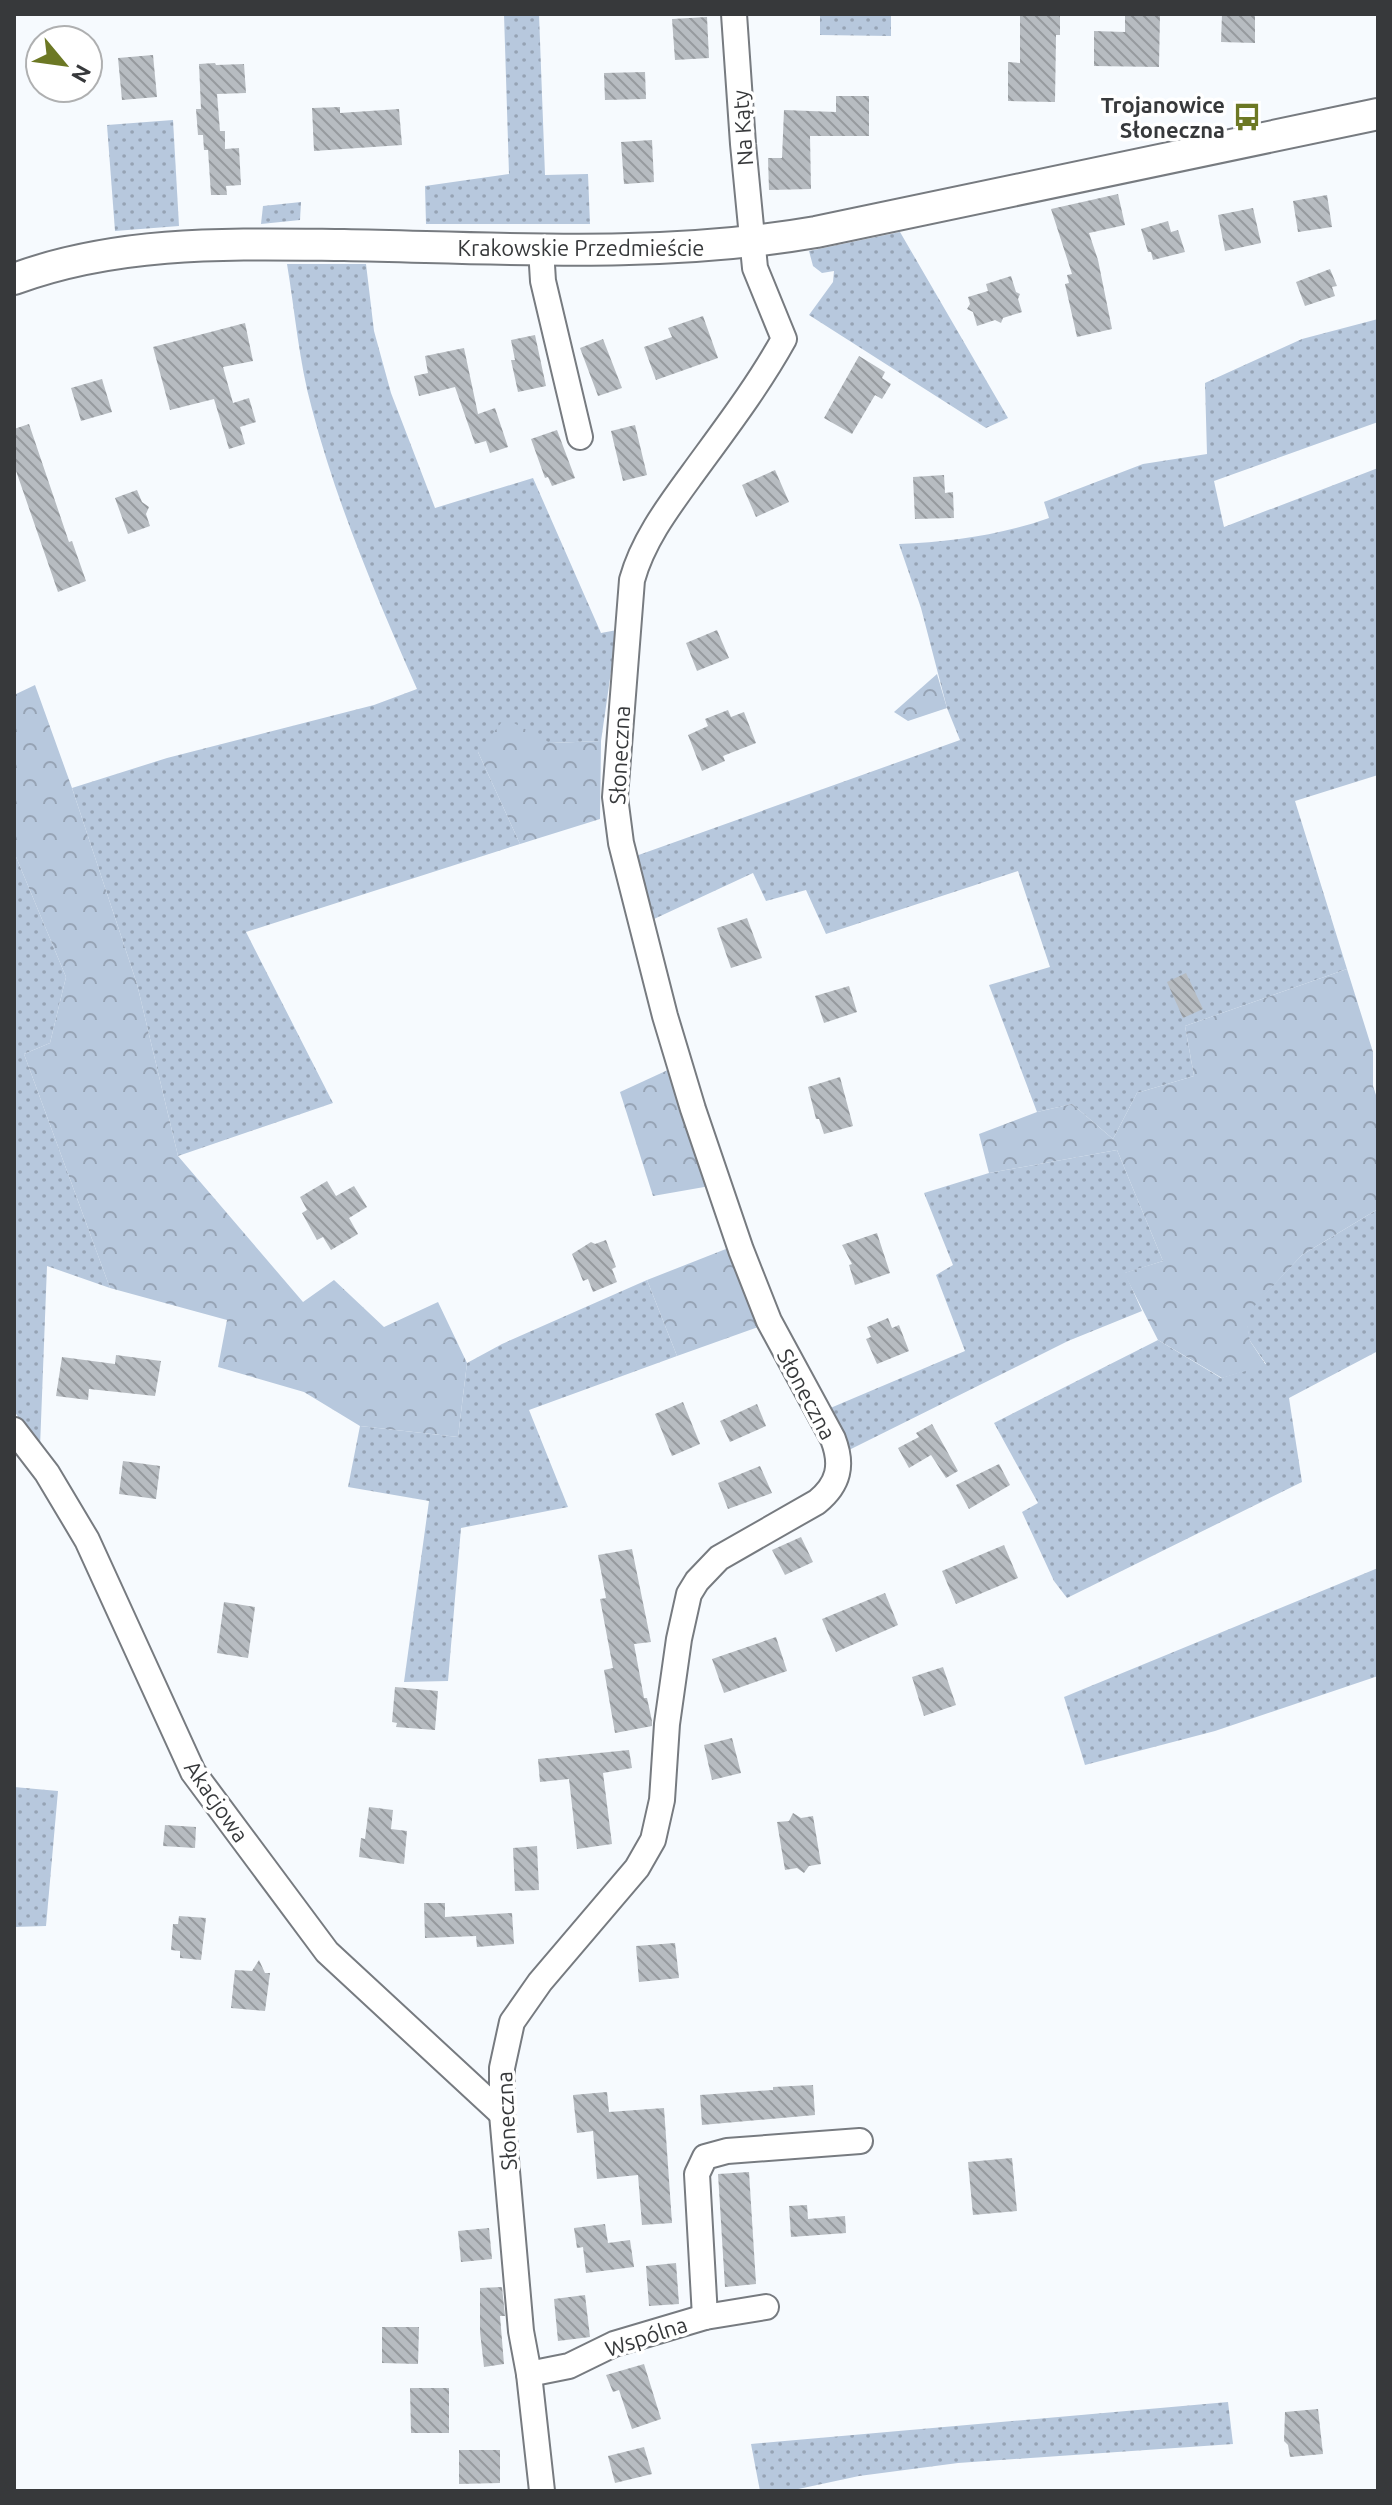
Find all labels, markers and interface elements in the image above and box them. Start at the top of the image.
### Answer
north arrow [24,24,104,104]
text: N [67,61,97,87]
street label: Na Kąty [727,89,757,167]
place label: Trojanowice Słoneczna [1101,92,1225,142]
bus stop icon: Trojanowice Słoneczna [1232,102,1262,132]
street label: Krakowskie Przedmieście [458,235,705,260]
street label: Słoneczna [604,705,634,805]
street label: Słoneczna [773,1344,841,1444]
street label: Akacjowa [180,1756,254,1846]
street label: Słoneczna [491,2071,521,2171]
street label: Wspólna [602,2311,690,2361]

